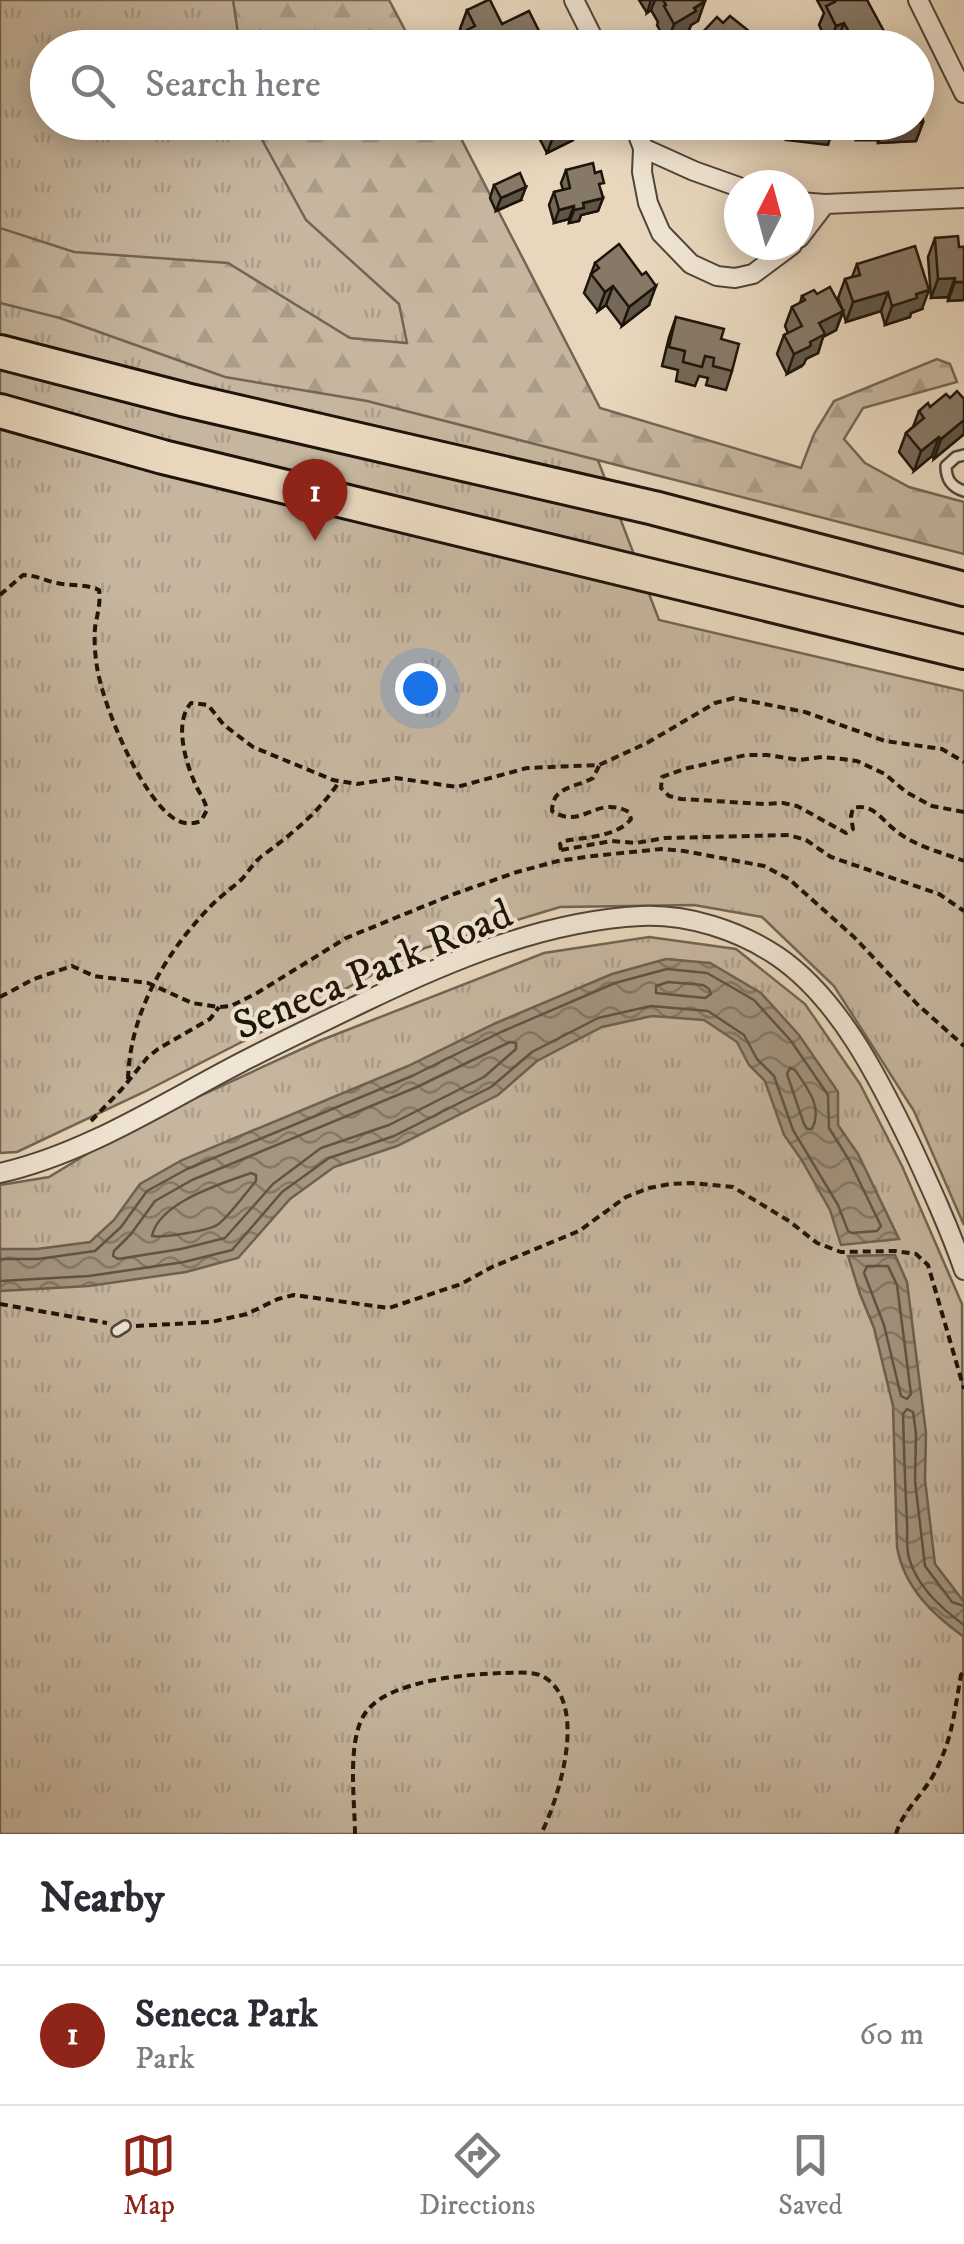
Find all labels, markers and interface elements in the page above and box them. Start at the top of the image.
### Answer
search box [30,30,934,140]
icon: search [65,58,120,113]
text: Search here [145,61,321,109]
north arrow [724,170,814,260]
pin: 1 [282,458,348,541]
your location [395,663,446,714]
street label: Seneca Park Road [226,889,521,1053]
text: Nearby [40,1873,164,1925]
text: Seneca Park [135,1991,318,2039]
text: 1 [67,2015,78,2055]
text: 60 m [859,2015,924,2055]
text: Park [135,2039,195,2079]
tab: Map [121,2128,176,2223]
tab: Directions [419,2128,535,2223]
tab: Saved [778,2128,843,2223]

